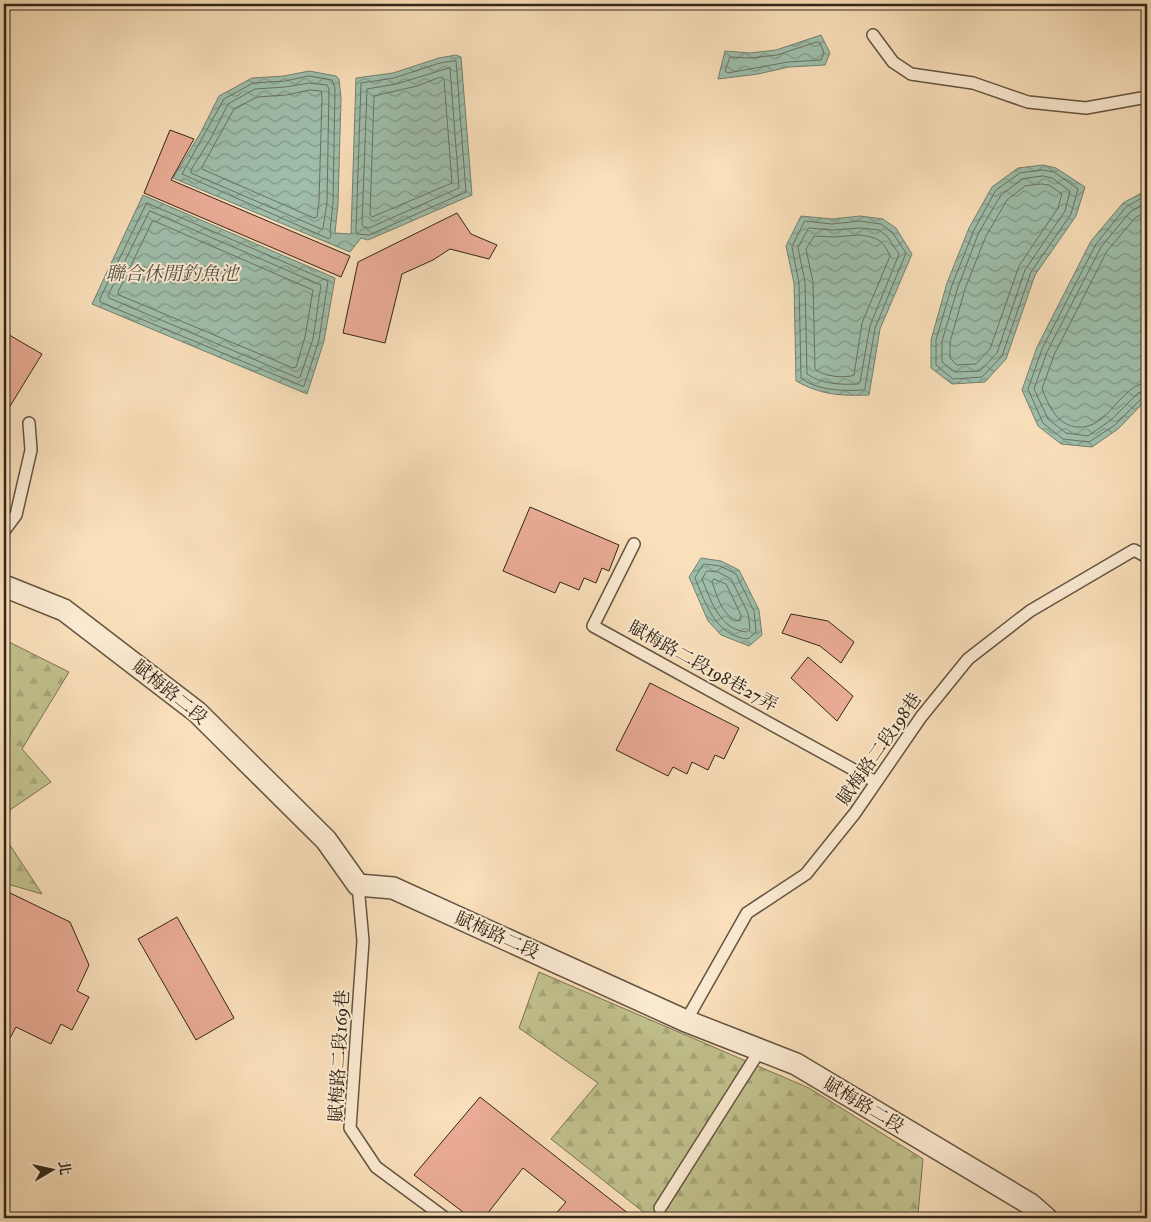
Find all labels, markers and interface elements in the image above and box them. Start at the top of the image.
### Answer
water label: 聯合休閒釣魚池 [105,262,240,286]
street label: 賦梅路二段198巷27弄 [624,616,782,717]
street label: 賦梅路二段 [127,655,212,730]
street label: 賦梅路二段198巷 [832,689,927,810]
street label: 賦梅路二段 [451,907,543,964]
street label: 賦梅路二段169巷 [325,989,354,1123]
street label: 賦梅路二段 [819,1072,908,1138]
north arrow [28,1144,78,1194]
text: 北 [55,1160,74,1176]

